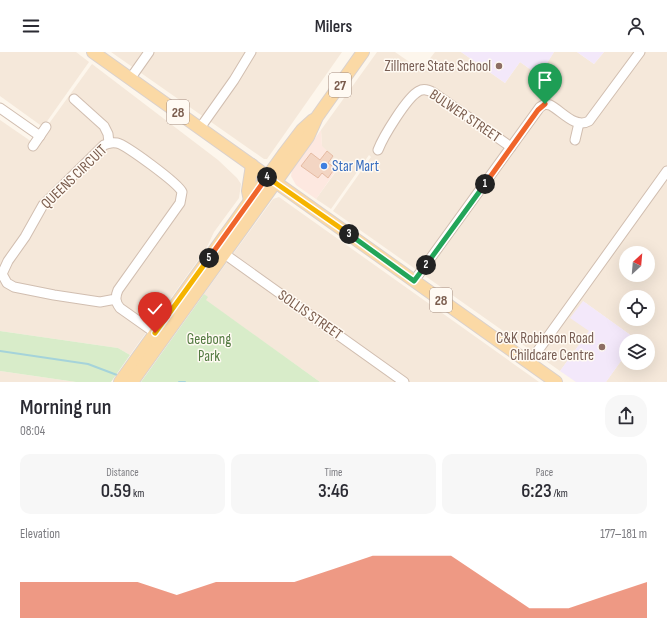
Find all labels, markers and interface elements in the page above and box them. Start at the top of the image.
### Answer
icon: menu [20,15,42,37]
icon: person [625,15,647,37]
text: Milers [315,16,352,37]
place label: Zillmere State School [385,57,491,76]
marker: Zillmere State School [494,61,504,71]
pin [528,63,562,104]
icon: arrive [534,69,556,91]
road number: 27 [329,73,351,97]
street label: BULWER STREET [426,85,504,147]
road number: 28 [167,100,189,124]
street label: QUEENS CIRCUIT [37,141,111,213]
place label: Star Mart [332,157,380,176]
marker: Star Mart [319,161,329,171]
pin: 4 [257,167,277,187]
text: 4 [264,170,270,183]
pin: 1 [475,174,495,194]
text: 1 [483,177,487,190]
pin: 3 [339,224,359,244]
text: 3 [347,227,351,240]
north arrow [619,246,655,282]
map controls [619,246,655,370]
pin: 5 [199,248,219,268]
text: 5 [207,251,211,264]
pin: 2 [416,255,436,275]
text: 2 [424,258,428,271]
street label: SOLLIS STREET [274,286,346,344]
road number: 28 [430,288,452,312]
button: locate [619,290,655,326]
pin [138,292,172,333]
icon: check [144,298,166,320]
place label: C&K Robinson Road Childcare Centre [496,329,594,365]
park label: Geebong Park [187,330,231,366]
button: layers [619,334,655,370]
marker: C&K Robinson Road Childcare Centre [597,342,607,352]
text: Morning run [20,394,111,421]
button: share [605,395,647,437]
text: 08:04 [20,423,45,439]
text: Distance [106,466,139,479]
text: Time [325,466,343,479]
text: Pace [536,466,553,479]
text: 0.59 [101,479,131,503]
text: 3:46 [318,479,349,503]
text: 6:23 [521,479,552,503]
text: km [131,487,144,500]
text: /km [552,487,568,500]
text: Elevation [20,526,60,542]
text: 177–181 m [600,526,647,542]

